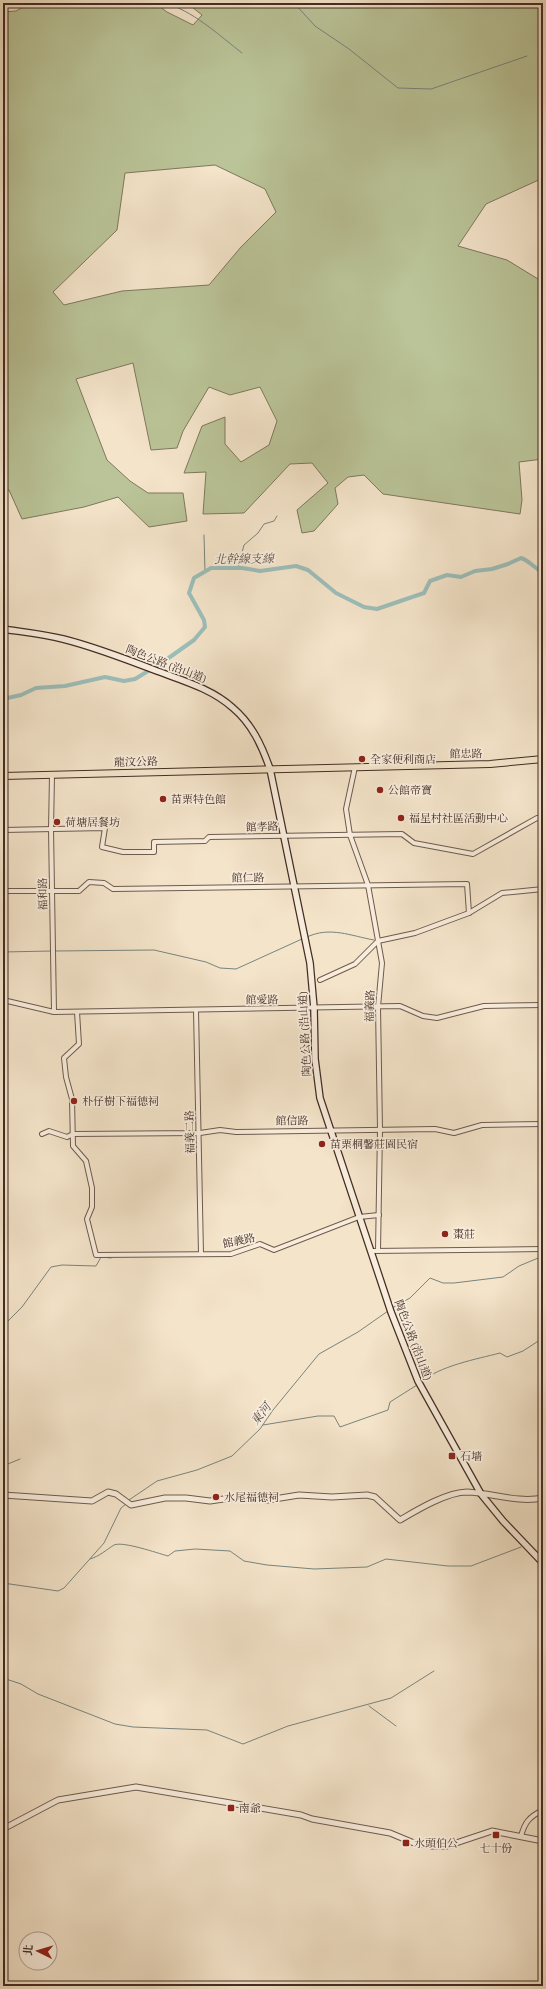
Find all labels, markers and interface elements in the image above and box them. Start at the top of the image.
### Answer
water label: 北幹線支線 [214,550,276,568]
street label: 陶色公路 (沿山道) [124,642,208,686]
street label: 館忠路 [449,746,483,762]
place label: 全家便利商店 [370,752,436,767]
street label: 龍汶公路 [114,754,158,770]
marker: 全家便利商店 [357,754,367,764]
place label: 公館帝寶 [388,783,432,798]
marker: 公館帝寶 [375,785,385,795]
place label: 苗栗特色館 [171,792,226,807]
marker: 苗栗特色館 [158,794,168,804]
place label: 福星村社區活動中心 [409,811,508,826]
marker: 福星村社區活動中心 [396,813,406,823]
place label: 荷塘居餐坊 [65,815,120,830]
marker: 荷塘居餐坊 [52,817,62,827]
street label: 館孝路 [245,819,279,835]
street label: 館仁路 [231,870,265,886]
street label: 福和路 [35,877,51,911]
street label: 福義路 [362,989,378,1023]
street label: 陶色公路 (沿山道) [295,991,315,1077]
street label: 館愛路 [245,992,279,1008]
place label: 朴仔樹下福德祠 [82,1094,159,1109]
marker: 朴仔樹下福德祠 [69,1096,79,1106]
street label: 福義二路 [182,1110,198,1154]
street label: 館信路 [275,1113,309,1129]
place label: 苗栗桐馨莊園民宿 [330,1137,418,1152]
marker: 苗栗桐馨莊園民宿 [317,1139,327,1149]
place label: 棗莊 [453,1227,475,1242]
marker: 棗莊 [440,1229,450,1239]
street label: 館義路 [221,1230,257,1252]
street label: 陶色公路 (沿山道) [391,1298,435,1382]
water label: 東河 [247,1398,276,1428]
place label: 石墻 [460,1449,482,1464]
marker: 石墻 [447,1451,457,1461]
place label: 水尾福德祠 [224,1490,279,1505]
marker: 水尾福德祠 [211,1492,221,1502]
place label: 南爺 [239,1801,261,1816]
marker: 南爺 [226,1803,236,1813]
marker: 七十份 [491,1830,501,1840]
place label: 水頭伯公 [414,1836,458,1851]
marker: 水頭伯公 [401,1838,411,1848]
place label: 七十份 [480,1841,513,1856]
north arrow [18,1931,58,1971]
text: 北 [21,1944,36,1956]

